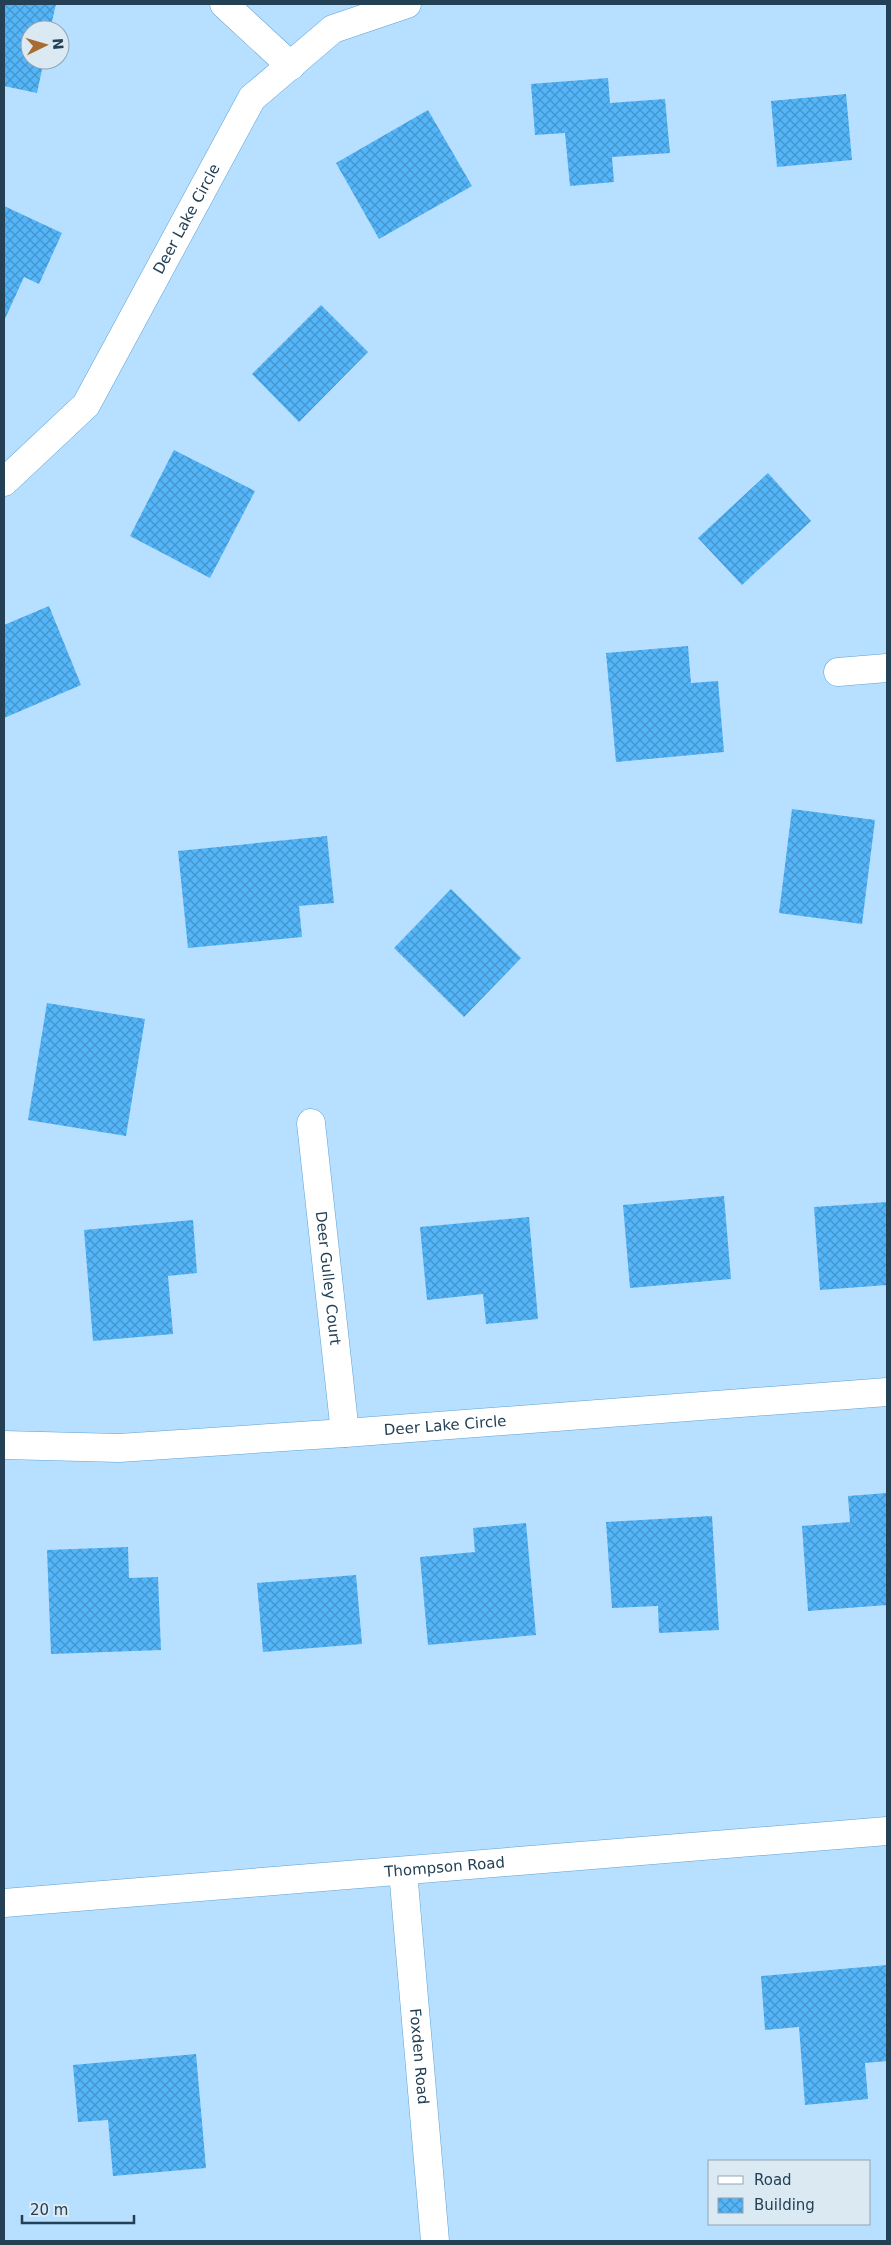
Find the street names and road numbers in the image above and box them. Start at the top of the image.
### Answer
street label: Deer Lake Circle [149,161,224,277]
street label: Deer Gulley Court [312,1210,344,1346]
street label: Deer Lake Circle [383,1412,507,1439]
street label: Thompson Road [383,1853,506,1881]
street label: Foxden Road [406,2007,432,2105]

